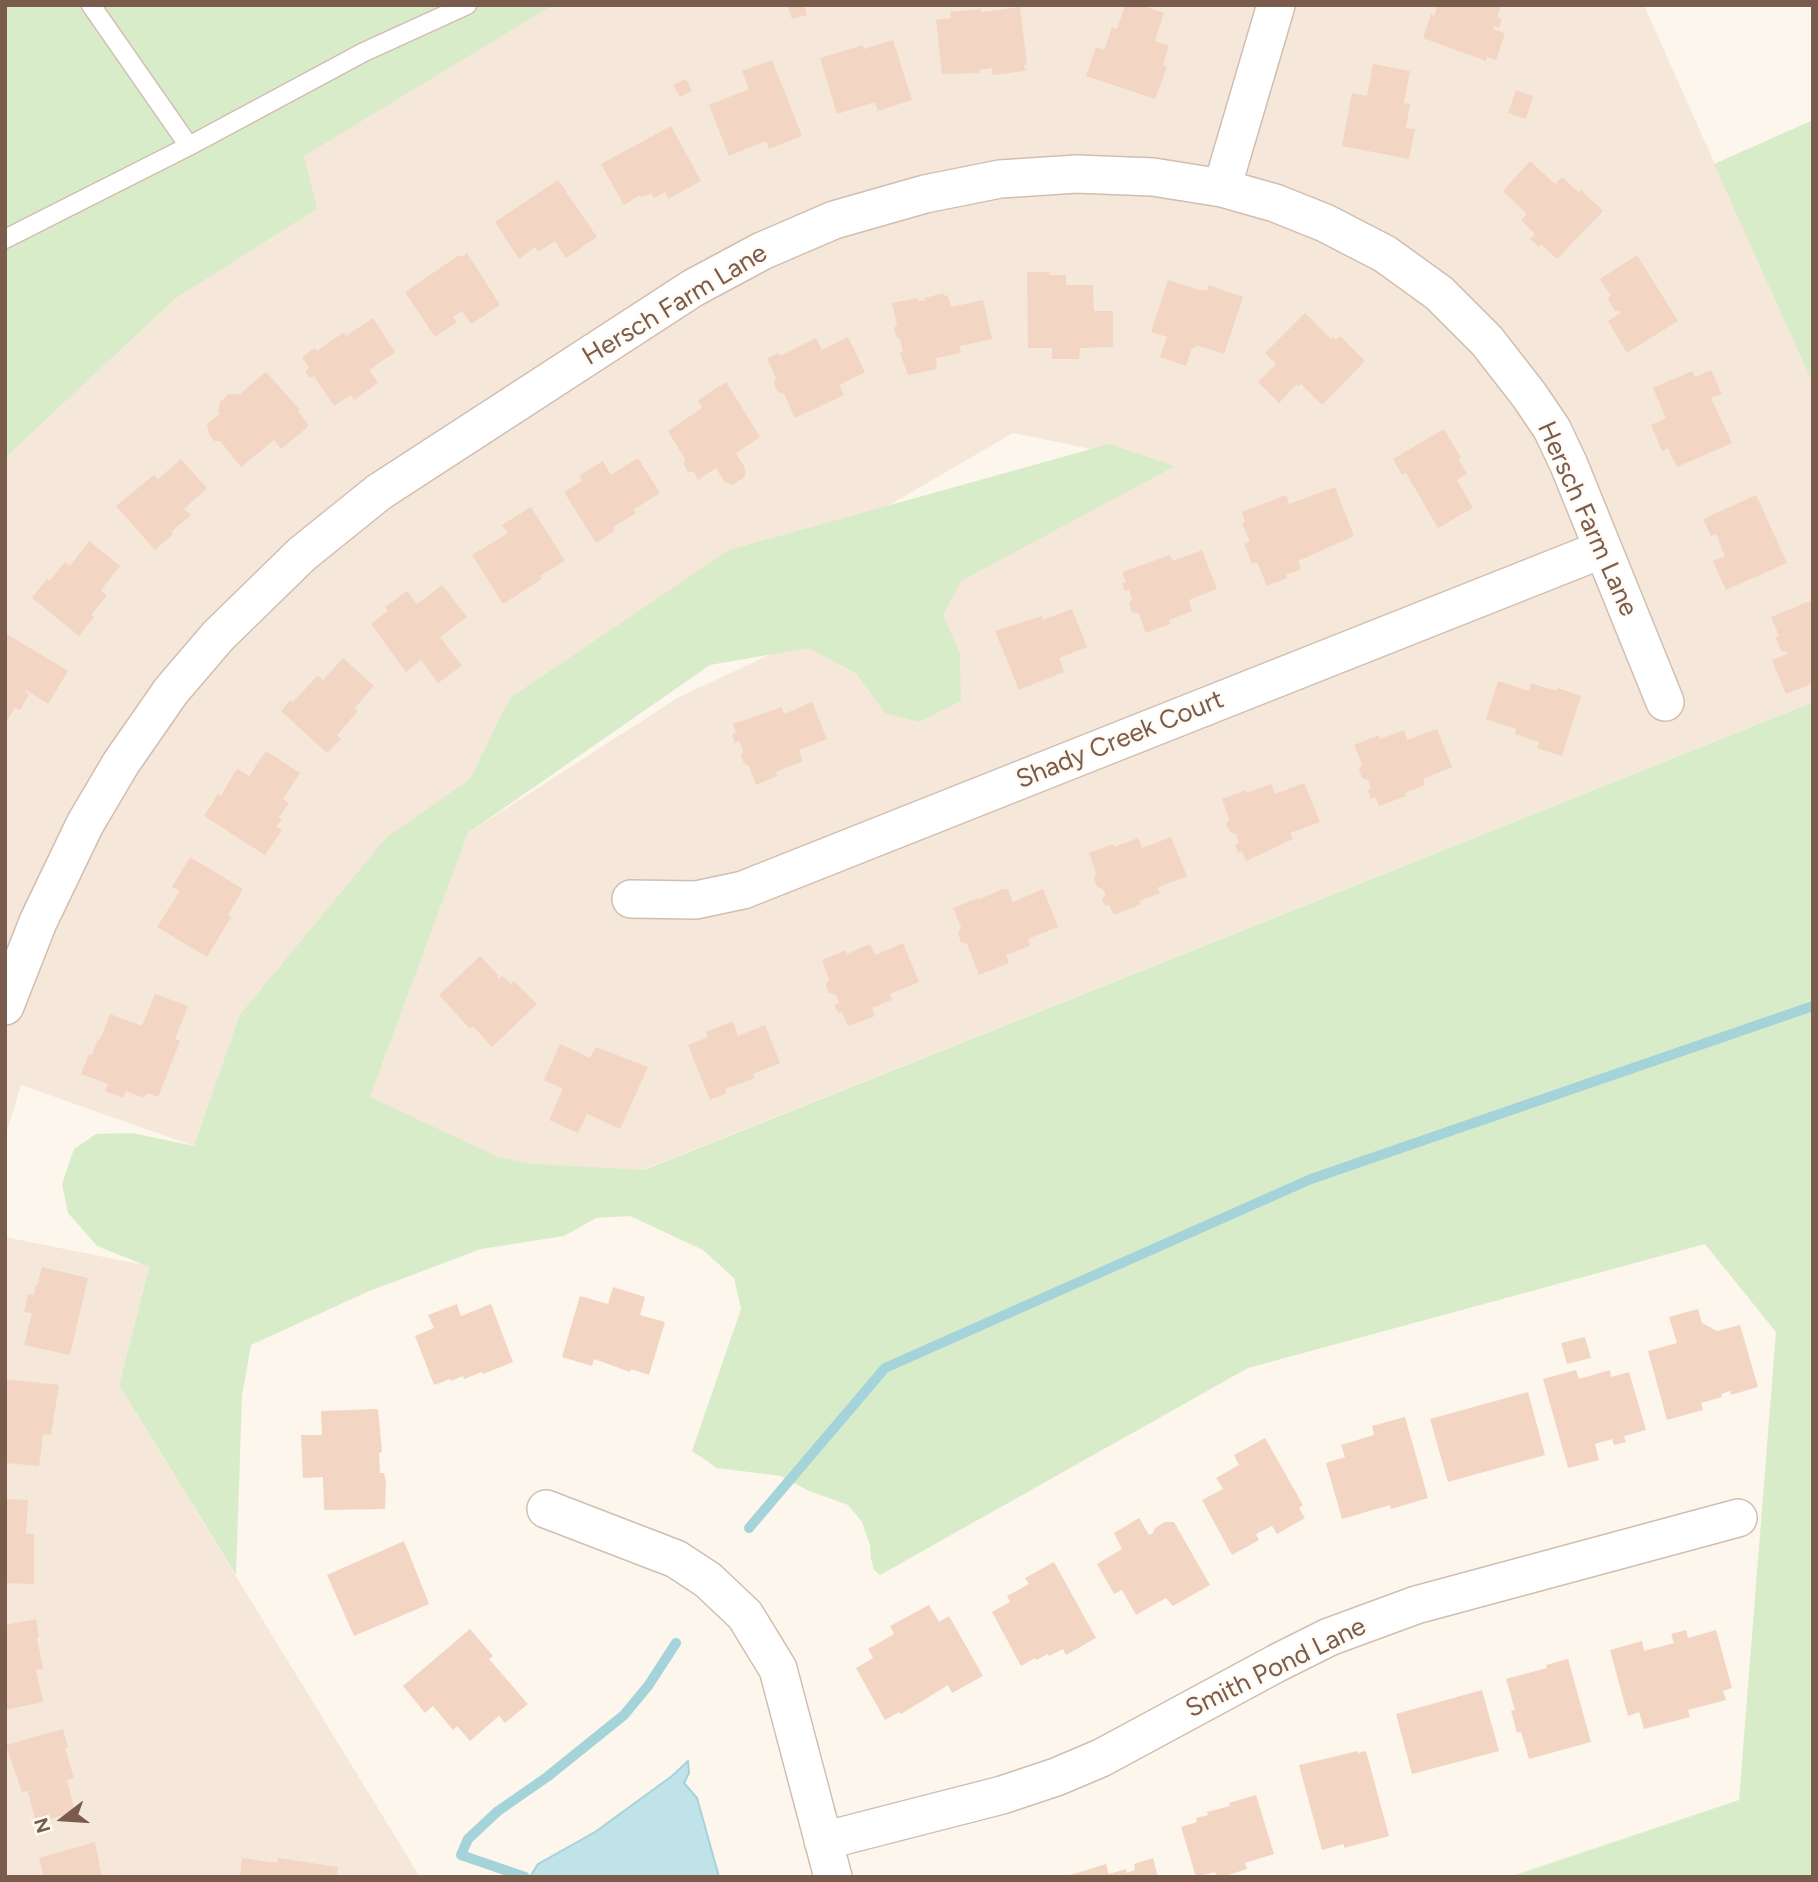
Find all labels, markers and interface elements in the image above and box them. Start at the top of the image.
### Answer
street label: Hersch Farm Lane [577,238,773,372]
street label: Hersch Farm Lane [1530,417,1644,621]
street label: Shady Creek Court [1012,684,1228,796]
street label: Smith Pond Lane [1181,1611,1371,1725]
north arrow [28,1784,98,1854]
text: N [29,1815,56,1836]

